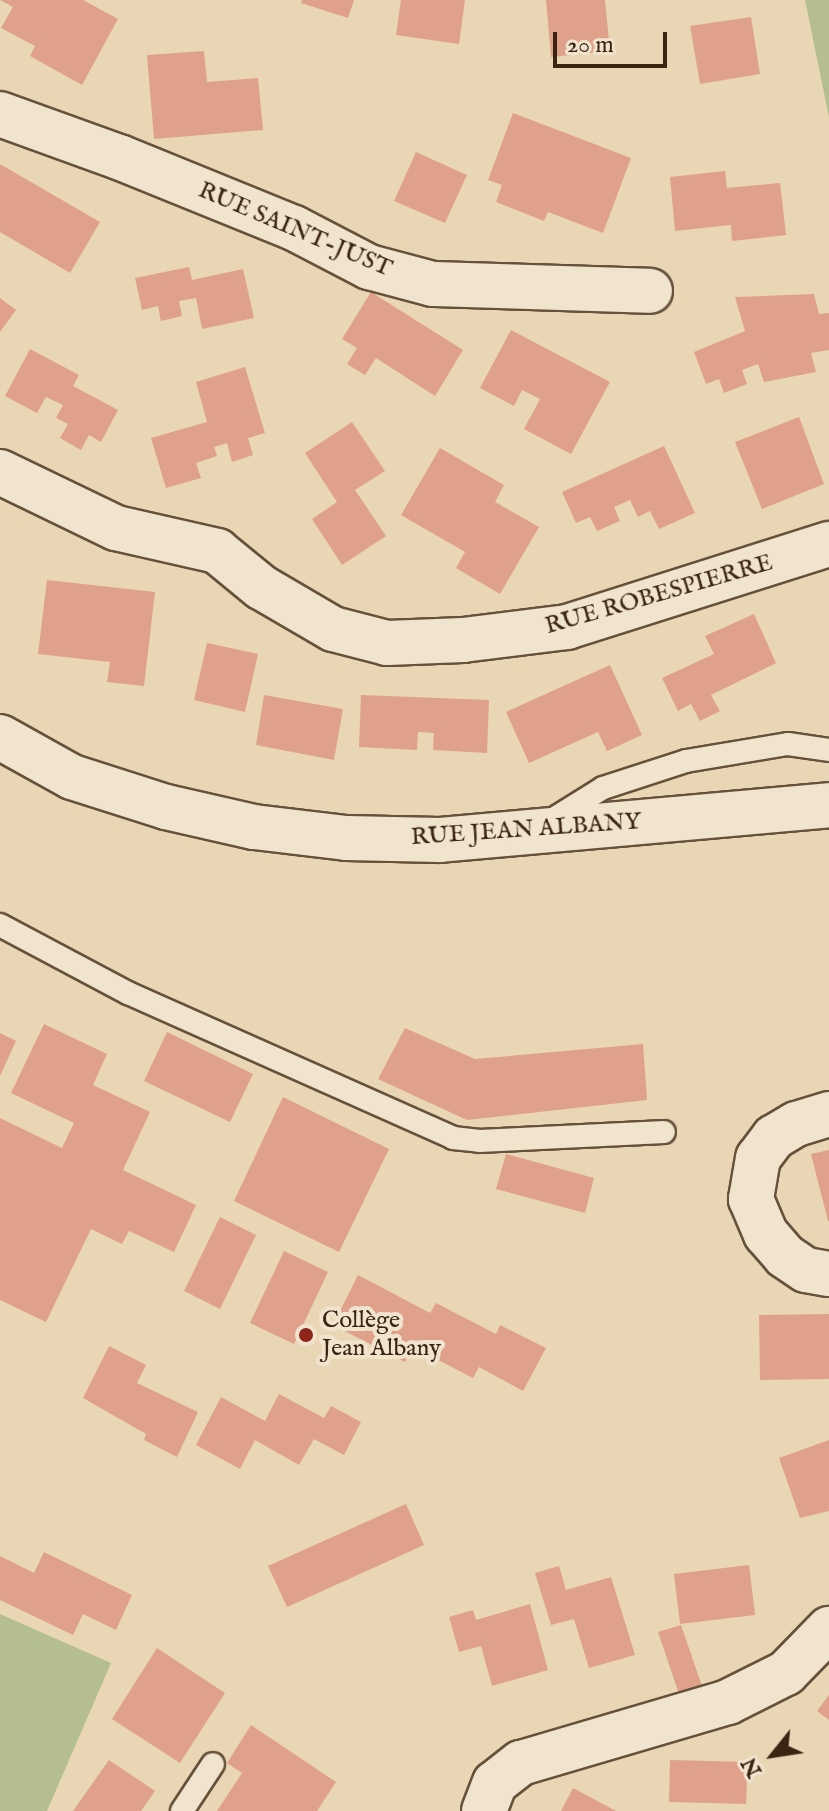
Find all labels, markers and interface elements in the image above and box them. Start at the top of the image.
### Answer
scale bar [557,16,671,66]
text: 20 m [567,30,614,61]
street label: RUE SAINT-JUST [194,176,396,284]
street label: RUE ROBESPIERRE [542,549,776,641]
street label: RUE JEAN ALBANY [410,808,642,852]
place label: Collège Jean Albany [322,1307,441,1363]
marker: Collège Jean Albany [297,1326,315,1344]
north arrow [733,1715,813,1795]
text: N [735,1752,769,1782]

